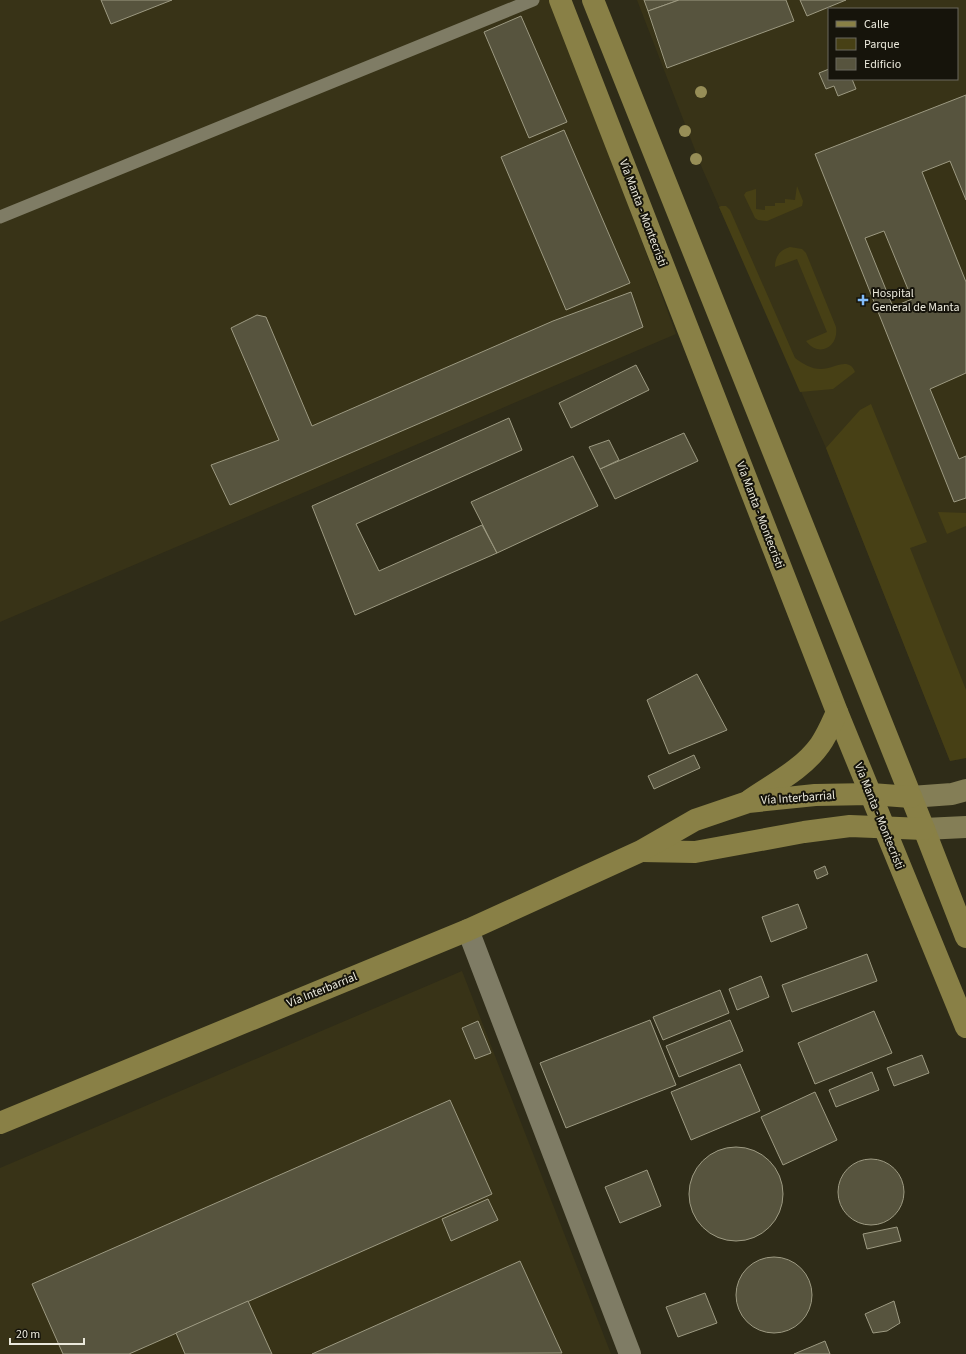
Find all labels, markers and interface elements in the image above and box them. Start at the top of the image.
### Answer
legend [828,8,958,80]
text: Calle [864,16,889,33]
text: Parque [864,36,900,53]
text: Edificio [864,56,901,73]
street label: Vía Manta - Montecristi [615,157,671,269]
place label: Hospital General de Manta [872,285,959,316]
marker: Hospital General de Manta [857,294,869,306]
street label: Vía Manta - Montecristi [732,459,788,571]
street label: Vía Manta - Montecristi [850,760,908,872]
street label: Vía Interbarrial [760,787,836,809]
street label: Vía Interbarrial [284,968,360,1012]
scale bar [10,1320,84,1346]
text: 20 m [16,1326,40,1343]

